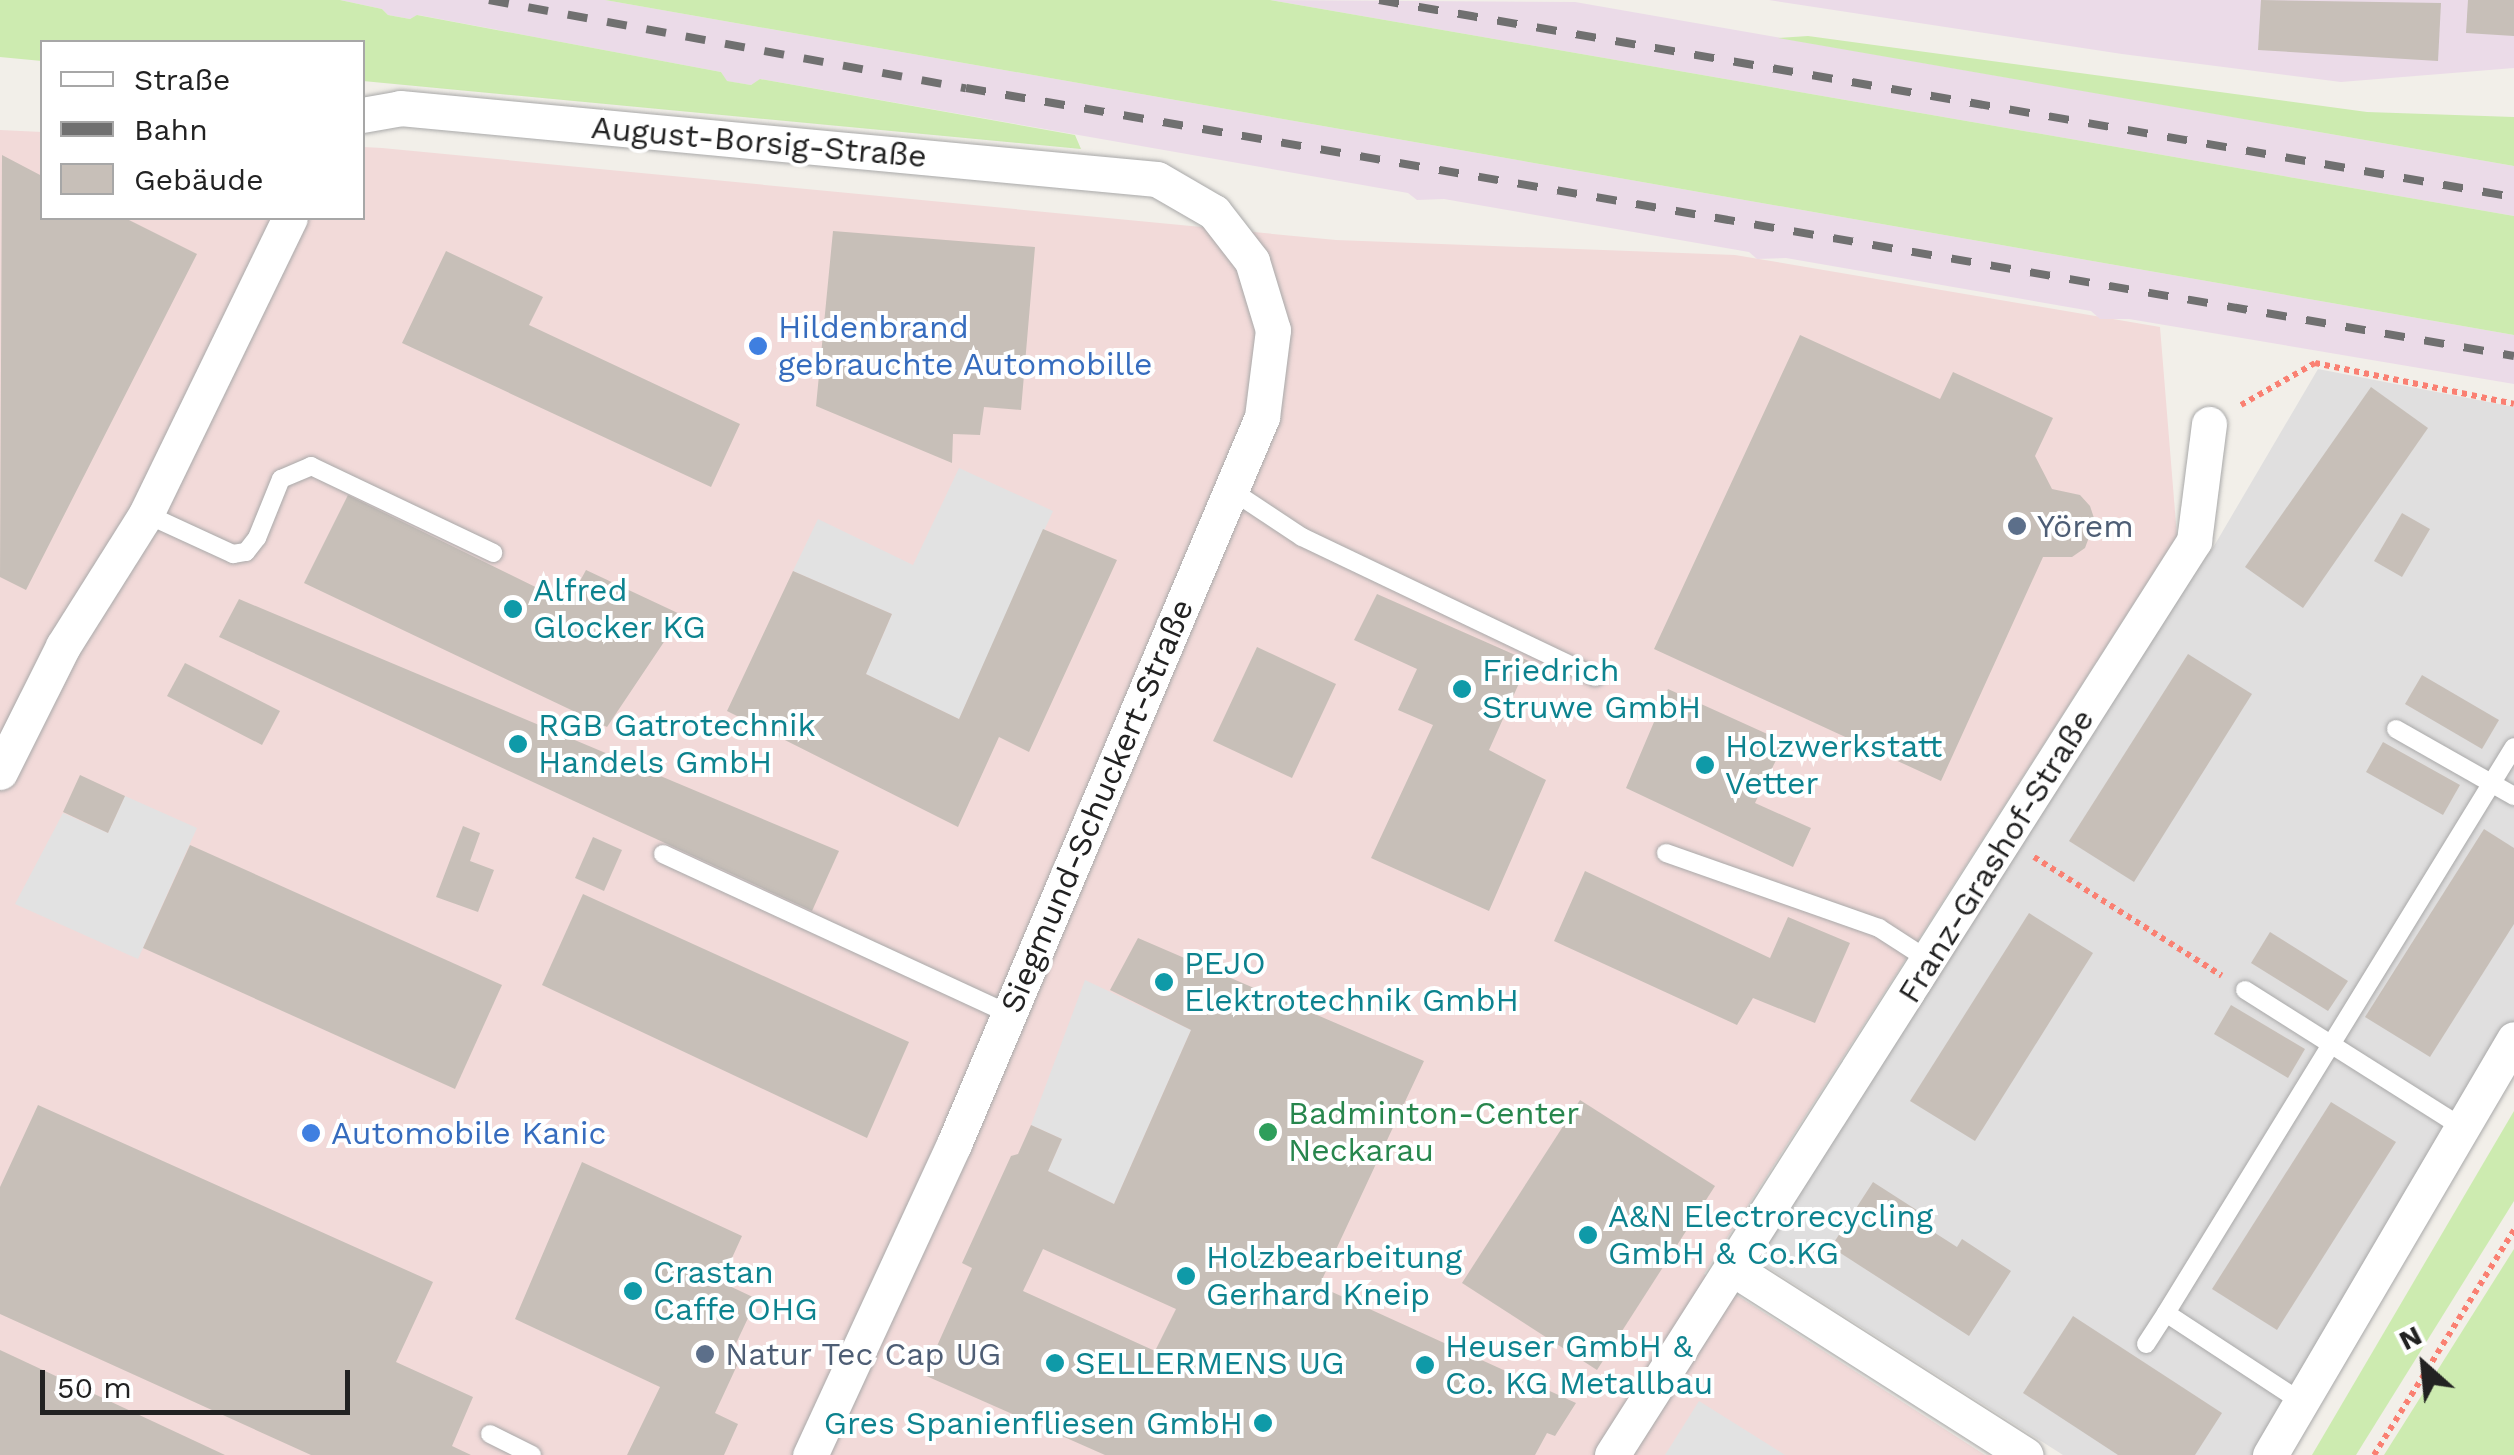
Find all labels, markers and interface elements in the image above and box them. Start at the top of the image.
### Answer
legend [40,40,365,220]
text: Straße [134,62,230,97]
street label: August-Borsig-Straße [590,108,928,176]
text: Bahn [134,112,208,147]
text: Gebäude [134,162,263,197]
place label: Hildenbrand gebrauchte Automobille [778,309,1154,384]
marker: Hildenbrand gebrauchte Automobille [747,335,769,357]
place label: Yörem [2037,507,2134,545]
marker: Yörem [2006,515,2028,537]
place label: Alfred Glocker KG [533,572,706,647]
street label: Siegmund-Schuckert-Straße [992,593,1202,1019]
marker: Alfred Glocker KG [502,598,524,620]
place label: Friedrich Struwe GmbH [1482,652,1701,727]
marker: Friedrich Struwe GmbH [1451,678,1473,700]
street label: Franz-Grashof-Straße [1890,702,2102,1010]
place label: RGB Gatrotechnik Handels GmbH [538,707,816,782]
place label: Holzwerkstatt Vetter [1725,728,1942,803]
marker: RGB Gatrotechnik Handels GmbH [507,733,529,755]
marker: Holzwerkstatt Vetter [1694,754,1716,776]
place label: PEJO Elektrotechnik GmbH [1184,945,1520,1020]
marker: PEJO Elektrotechnik GmbH [1153,971,1175,993]
place label: Badminton-Center Neckarau [1288,1095,1579,1170]
place label: Automobile Kanic [331,1114,607,1152]
marker: Badminton-Center Neckarau [1257,1121,1279,1143]
marker: Automobile Kanic [300,1122,322,1144]
place label: A&N Electrorecycling GmbH & Co.KG [1608,1198,1933,1273]
marker: A&N Electrorecycling GmbH & Co.KG [1577,1224,1599,1246]
place label: Holzbearbeitung Gerhard Kneip [1206,1239,1462,1314]
place label: Crastan Caffe OHG [653,1254,818,1329]
marker: Holzbearbeitung Gerhard Kneip [1175,1265,1197,1287]
marker: Crastan Caffe OHG [622,1280,644,1302]
north arrow [2374,1315,2474,1415]
text: N [2393,1318,2427,1357]
place label: Heuser GmbH & Co. KG Metallbau [1445,1328,1713,1403]
place label: Natur Tec Cap UG [725,1335,1003,1373]
marker: Natur Tec Cap UG [694,1343,716,1365]
place label: SELLERMENS UG [1075,1344,1344,1382]
scale bar [45,1350,355,1412]
marker: SELLERMENS UG [1044,1352,1066,1374]
marker: Heuser GmbH & Co. KG Metallbau [1414,1354,1436,1376]
text: 50 m [57,1370,132,1405]
place label: Gres Spanienfliesen GmbH [824,1404,1243,1442]
marker: Gres Spanienfliesen GmbH [1252,1412,1274,1434]

